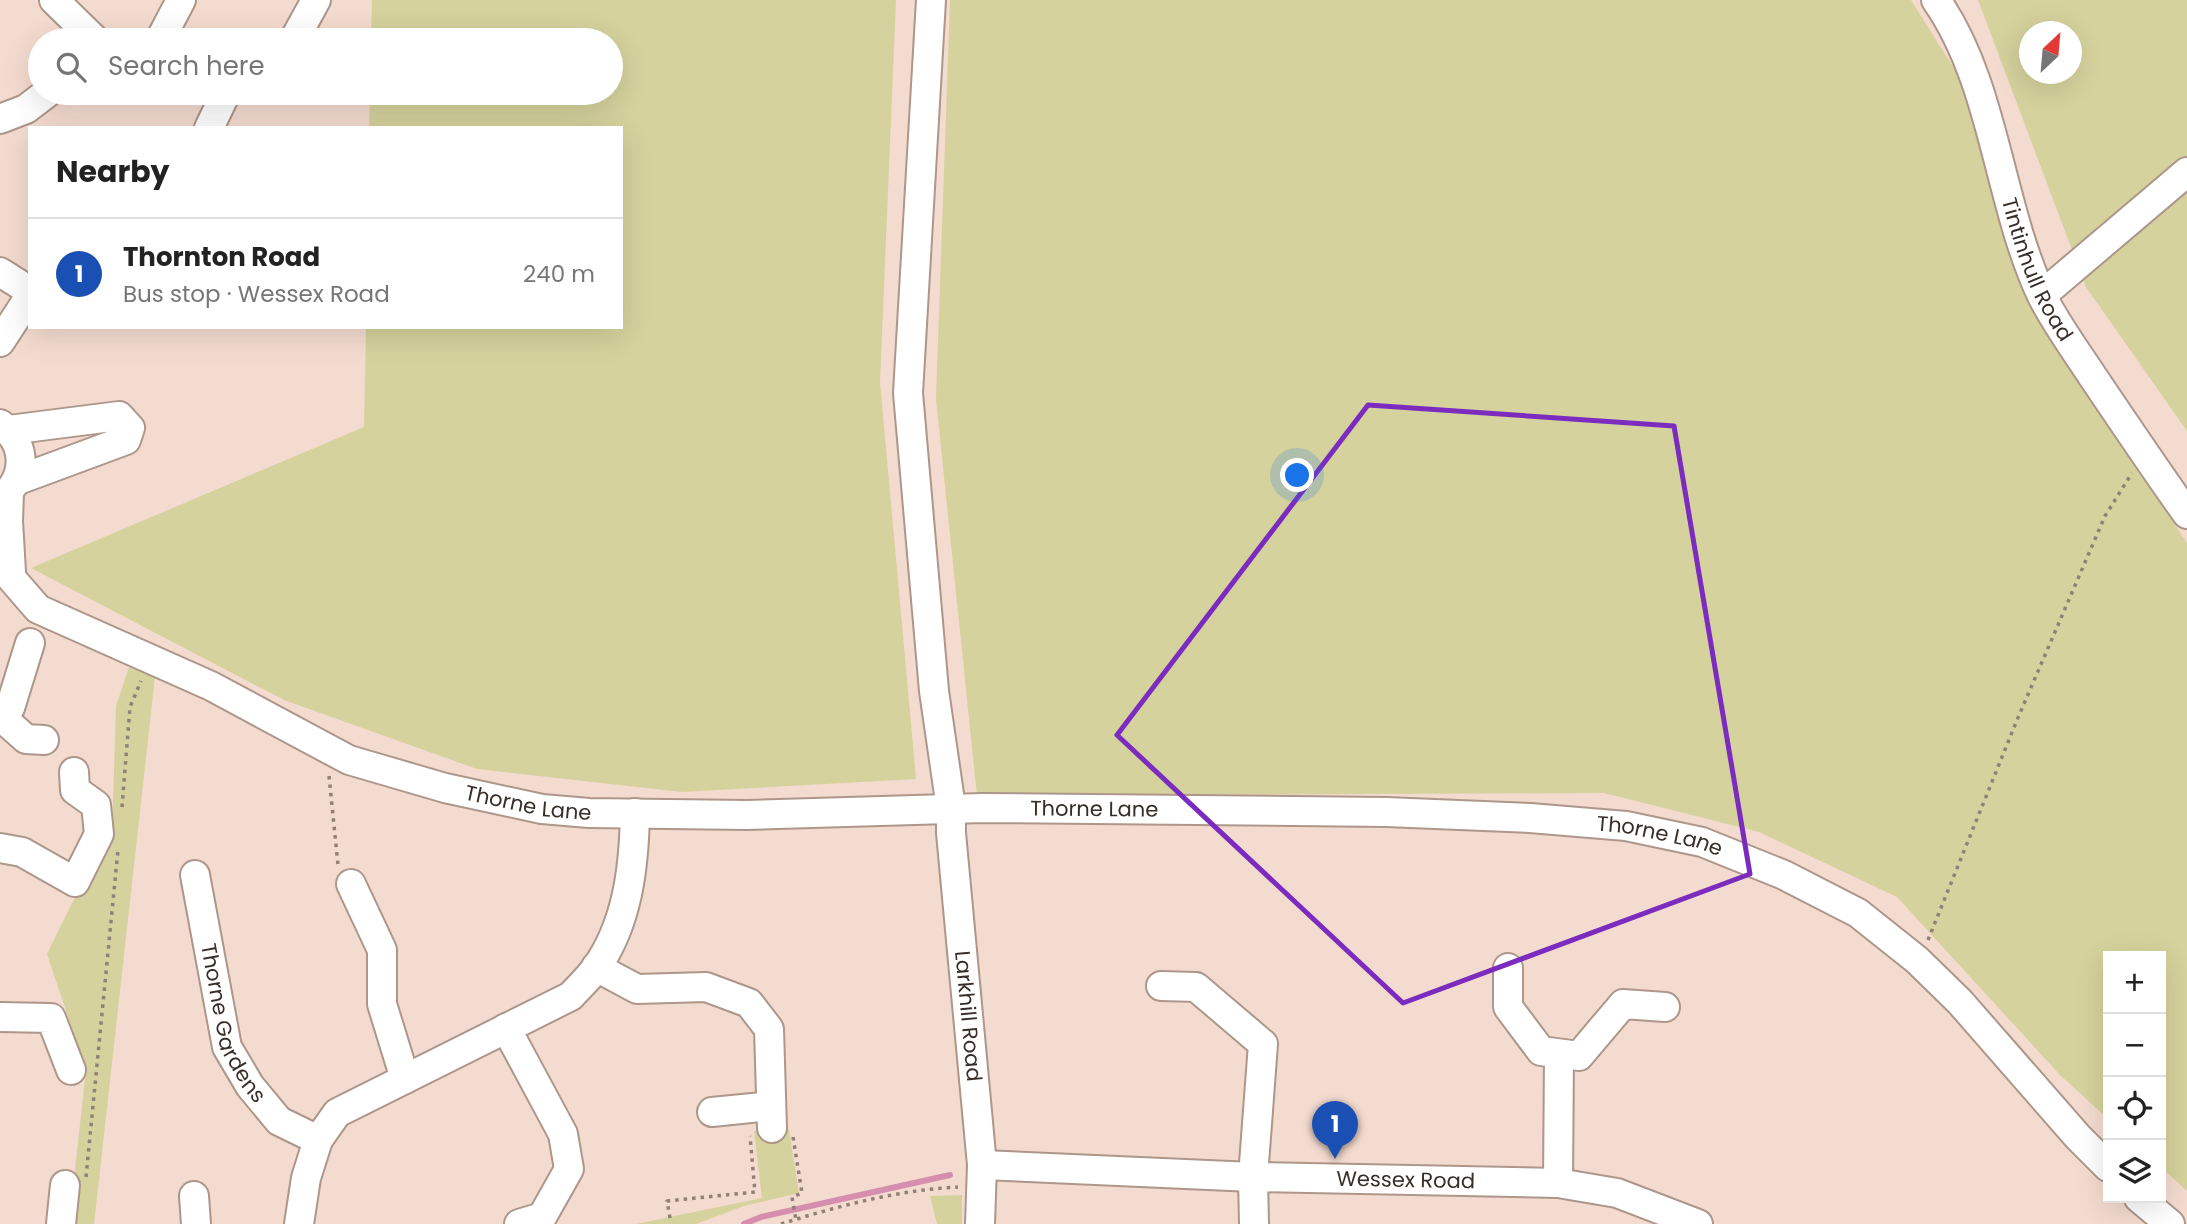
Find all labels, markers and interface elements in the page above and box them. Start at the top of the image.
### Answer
north arrow [2019,21,2082,84]
search box [28,28,623,105]
icon: search [52,48,90,86]
text: Search here [108,48,265,84]
text: Nearby [56,150,170,193]
street label: Tintinhull Road [1995,194,2080,347]
text: Thornton Road [123,239,320,275]
text: 1 [75,258,83,290]
text: 240 m [523,258,595,290]
text: Bus stop · Wessex Road [123,278,390,310]
your location [1280,458,1314,492]
street label: Thorne Lane [462,778,593,827]
street label: Thorne Lane [1030,793,1158,824]
street label: Thorne Lane [1596,809,1727,863]
street label: Thorne Gardens [194,941,273,1109]
street label: Larkhill Road [948,949,989,1083]
map controls [2103,951,2166,1203]
button: + [2103,951,2166,1014]
button: − [2103,1014,2166,1077]
button: locate [2103,1077,2166,1140]
pin: 1 [1312,1101,1358,1159]
button: layers [2103,1140,2166,1203]
street label: Wessex Road [1336,1164,1475,1195]

